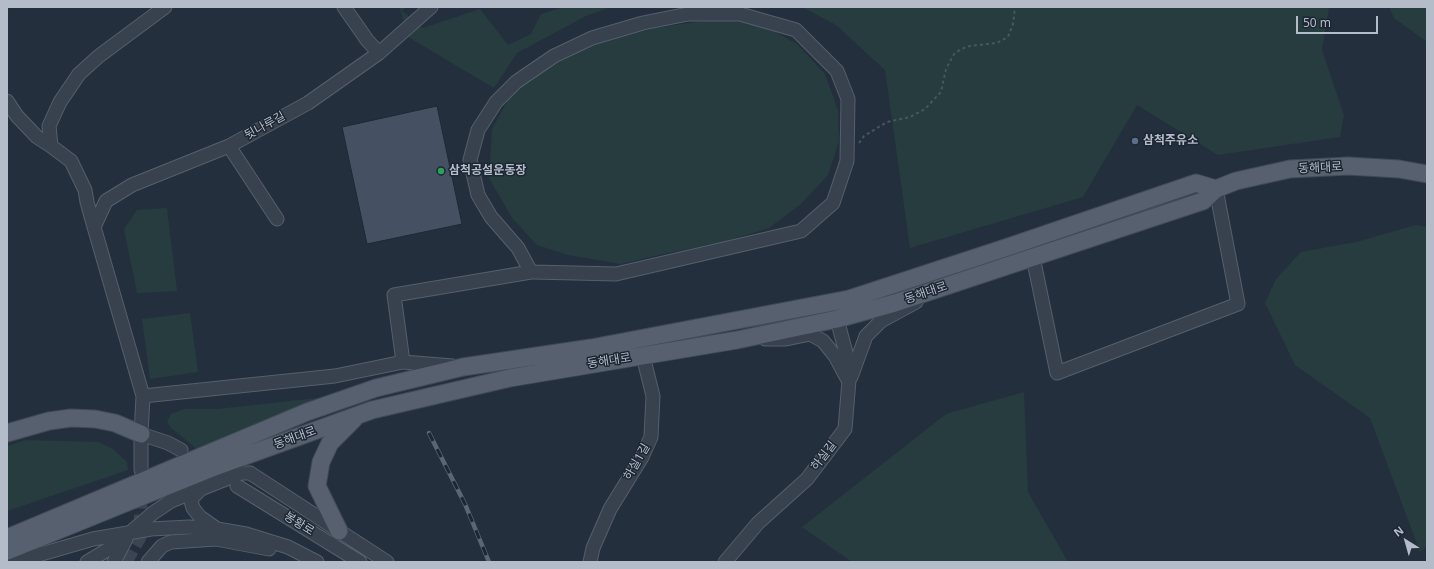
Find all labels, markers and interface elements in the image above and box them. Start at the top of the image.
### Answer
scale bar [1298,8,1380,34]
text: 50 m [1303,14,1331,31]
street label: 뒷나루길 [242,109,288,143]
place label: 삼척주유소 [1143,134,1198,148]
marker: 삼척주유소 [1130,136,1140,146]
street label: 동해대로 [1298,160,1342,176]
place label: 삼척공설운동장 [449,164,526,178]
marker: 삼척공설운동장 [436,166,446,176]
street label: 동해대로 [903,279,949,307]
street label: 동해대로 [586,350,632,372]
street label: 동해대로 [272,424,318,452]
street label: 하실길 [808,439,840,473]
street label: 하실1길 [621,441,653,483]
street label: 봉황로 [281,509,317,539]
north arrow [1386,521,1426,561]
text: N [1390,522,1407,540]

